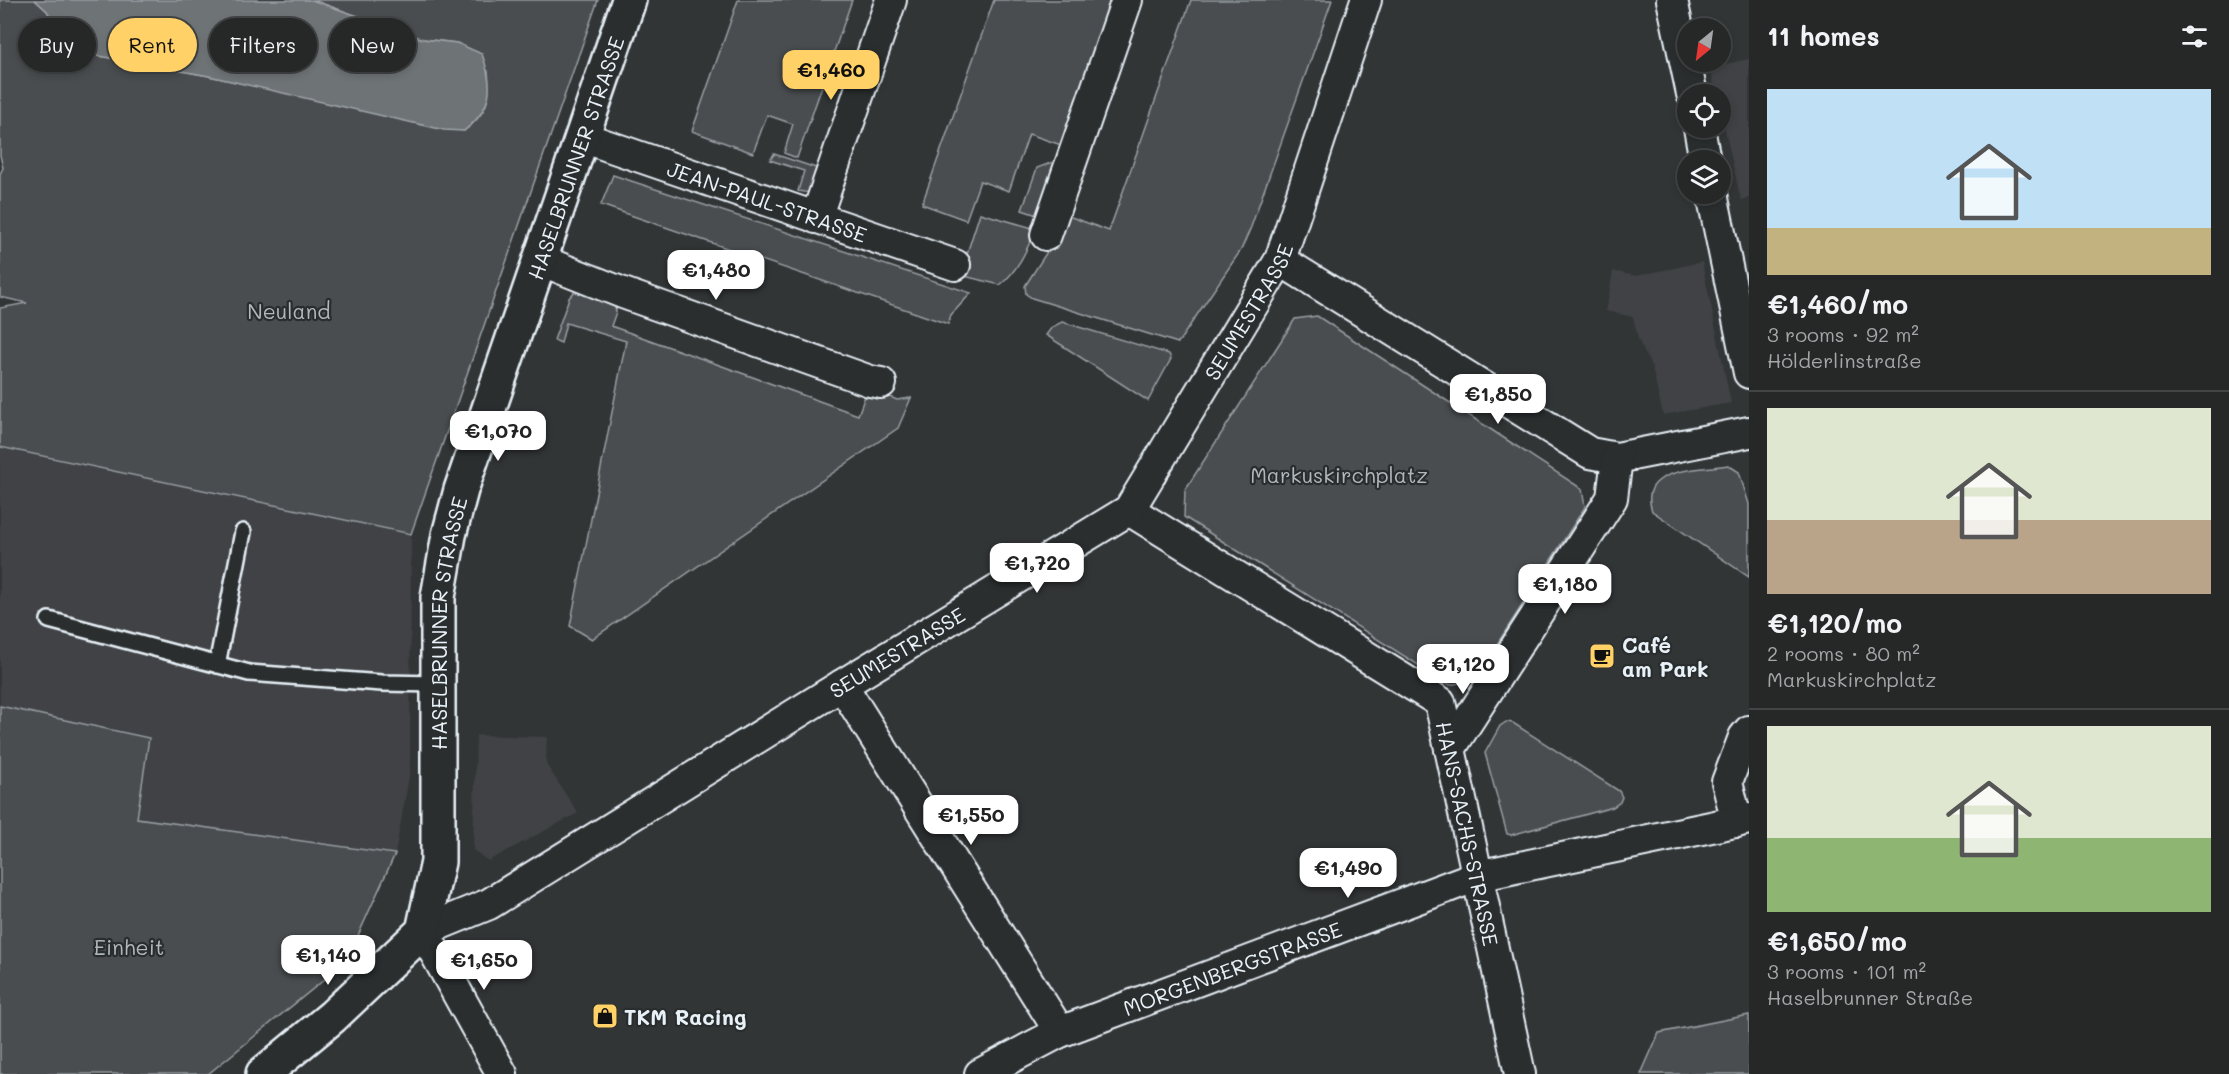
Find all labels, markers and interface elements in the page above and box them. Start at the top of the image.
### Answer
chip: Buy [18,18,96,72]
chip: Rent [108,18,197,72]
chip: Filters [209,18,317,72]
chip: New [329,18,416,72]
north arrow [1677,18,1731,72]
map controls [1677,18,1731,204]
text: 11 homes [1767,19,1880,53]
icon: filters [2178,20,2211,53]
street label: HASELBRUNNER STRASSE [521,33,629,283]
pin: €1,460 [782,50,880,101]
text: €1,460 [797,56,865,82]
button: locate [1677,84,1731,138]
icon: home [1935,128,2043,236]
button: layers [1677,150,1731,204]
street label: JEAN-PAUL-STRASSE [664,154,871,247]
street label: SEUMESTRASSE [1197,240,1298,384]
pin: €1,480 [667,250,765,301]
text: €1,480 [681,256,751,282]
text: €1,460/mo [1767,287,1908,321]
park label: Neuland [247,297,331,324]
text: 3 rooms · 92 m² [1767,321,1919,347]
text: Hölderlinstraße [1767,347,1922,373]
pin: €1,850 [1449,374,1547,425]
text: €1,850 [1464,380,1532,406]
pin: €1,070 [449,411,547,462]
text: €1,070 [464,417,532,443]
icon: home [1935,447,2043,555]
park label: Markuskirchplatz [1250,461,1428,488]
street label: HASELBRUNNER STRASSE [424,493,472,750]
pin: €1,720 [988,543,1086,594]
text: €1,720 [1004,549,1070,575]
pin: €1,180 [1516,564,1614,615]
text: €1,180 [1532,570,1598,596]
street label: SEUMESTRASSE [824,600,969,703]
text: €1,120/mo [1767,606,1902,640]
place label: Café am Park [1622,631,1709,682]
text: 2 rooms · 80 m² [1767,640,1920,666]
cafe icon: Café am Park [1587,641,1617,671]
pin: €1,120 [1414,644,1512,695]
text: €1,120 [1431,650,1495,676]
text: Markuskirchplatz [1767,666,1936,692]
street label: HANS-SACHS-STRASSE [1431,719,1506,948]
icon: home [1935,765,2043,873]
pin: €1,550 [922,795,1020,846]
text: €1,550 [937,801,1005,827]
pin: €1,490 [1299,848,1397,899]
text: €1,490 [1314,854,1382,880]
street label: MORGENBERGSTRASSE [1119,914,1345,1021]
text: €1,650/mo [1767,924,1907,958]
park label: Einheit [94,933,164,960]
pin: €1,140 [279,935,377,986]
pin: €1,650 [435,940,533,991]
text: €1,140 [295,941,361,967]
text: €1,650 [450,946,518,972]
text: 3 rooms · 101 m² [1767,958,1926,984]
text: Haselbrunner Straße [1767,984,1973,1010]
shop icon: TKM Racing [590,1001,620,1031]
place label: TKM Racing [624,1003,746,1030]

